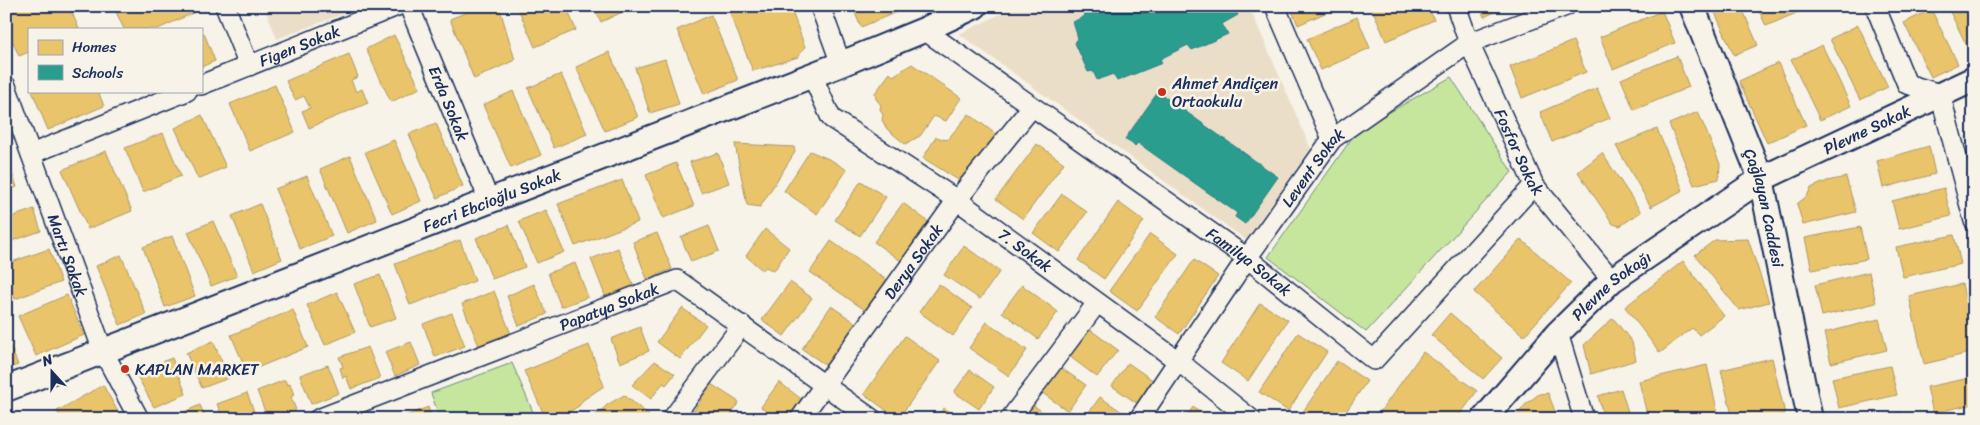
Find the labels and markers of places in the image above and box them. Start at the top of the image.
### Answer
place label: Ahmet Andiçen Ortaokulu [1171,69,1279,116]
marker: Ahmet Andiçen Ortaokulu [1156,86,1168,98]
place label: KAPLAN MARKET [135,355,260,384]
marker: KAPLAN MARKET [119,363,131,375]

